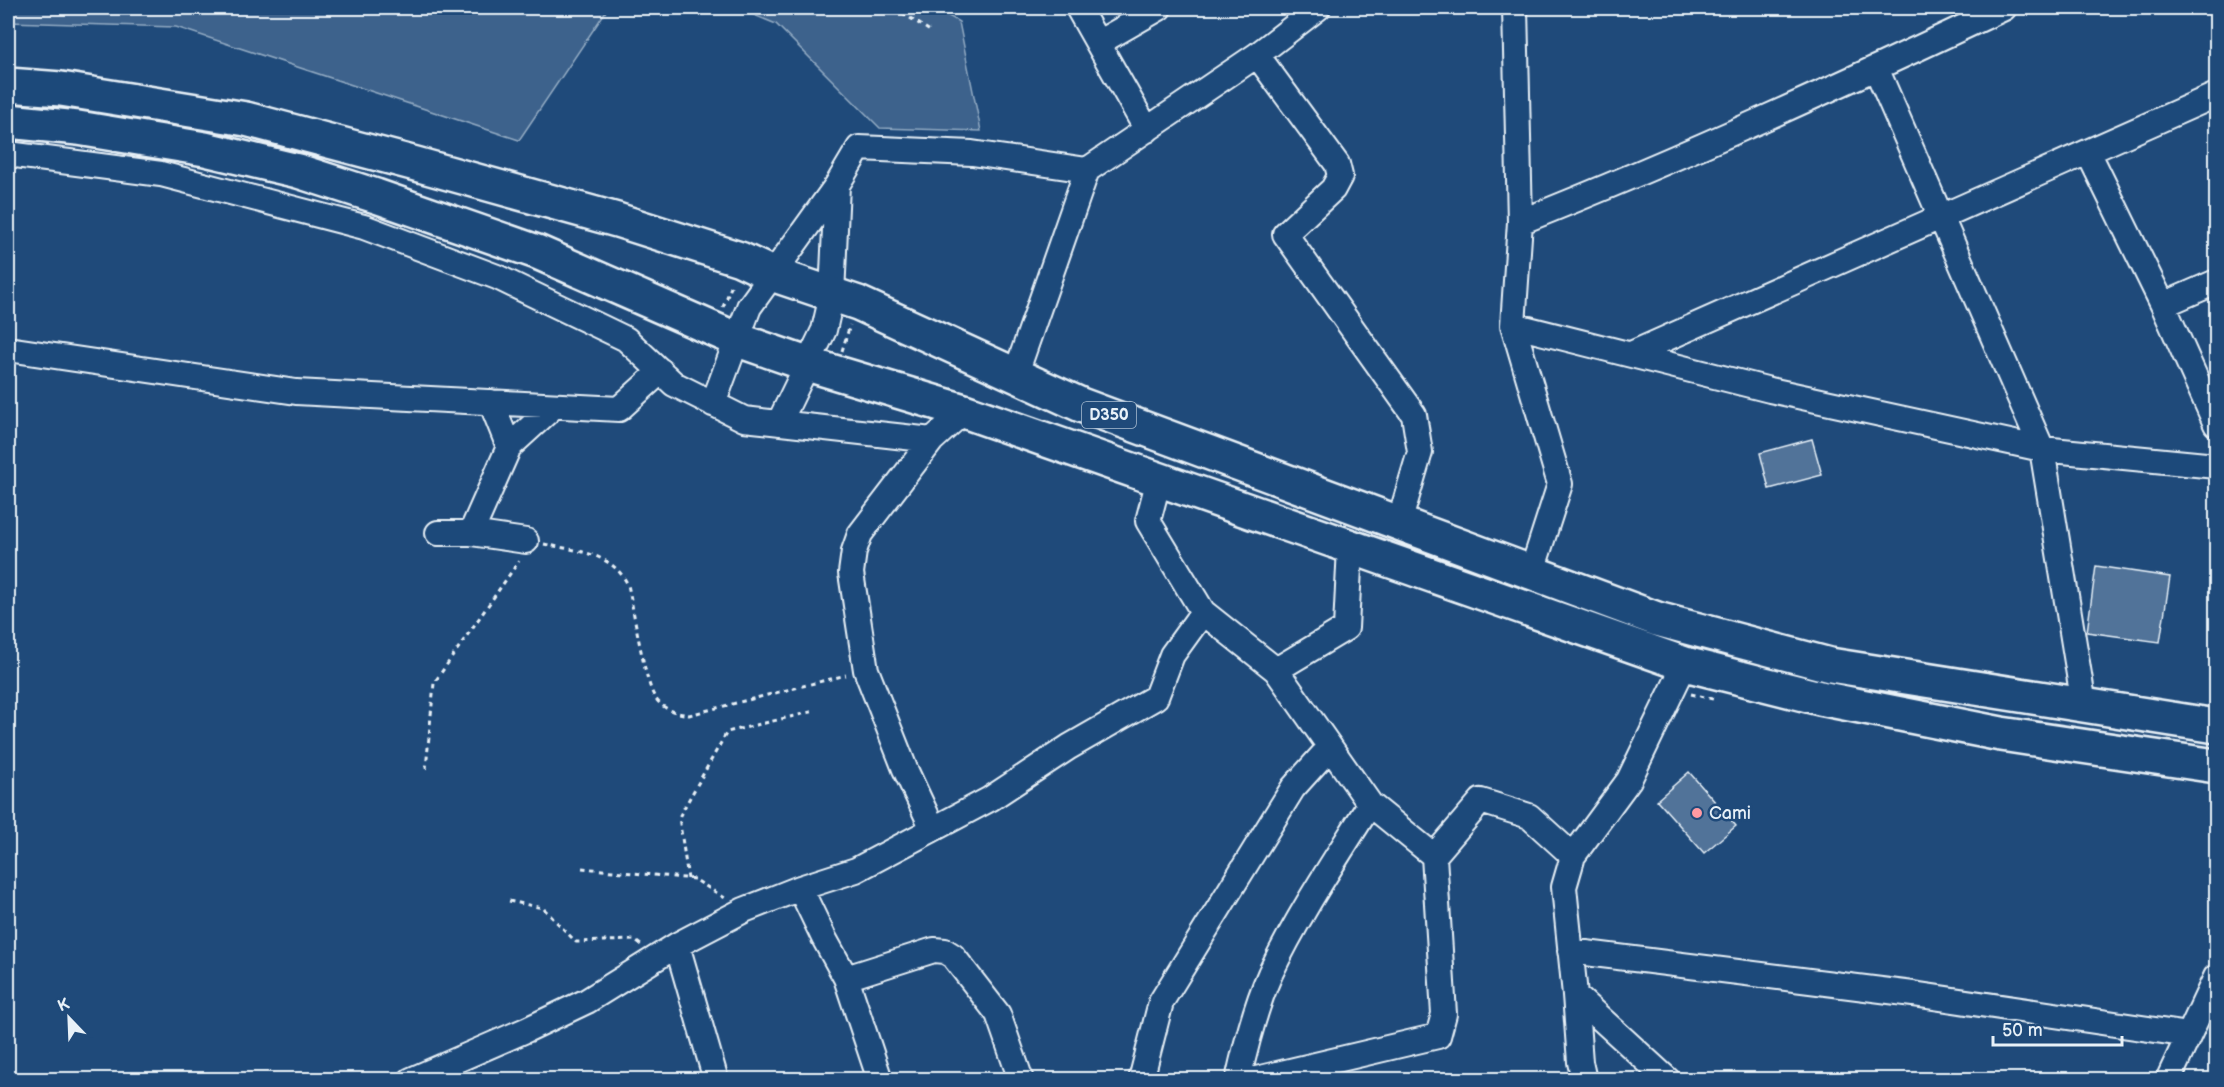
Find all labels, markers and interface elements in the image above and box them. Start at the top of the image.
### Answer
road number: D350 [1082,402,1136,428]
place label: Cami [1709,803,1751,824]
marker: Cami [1690,806,1704,820]
north arrow [39,988,99,1048]
text: K [55,995,73,1016]
scale bar [1993,1009,2122,1047]
text: 50 m [2002,1020,2043,1041]

